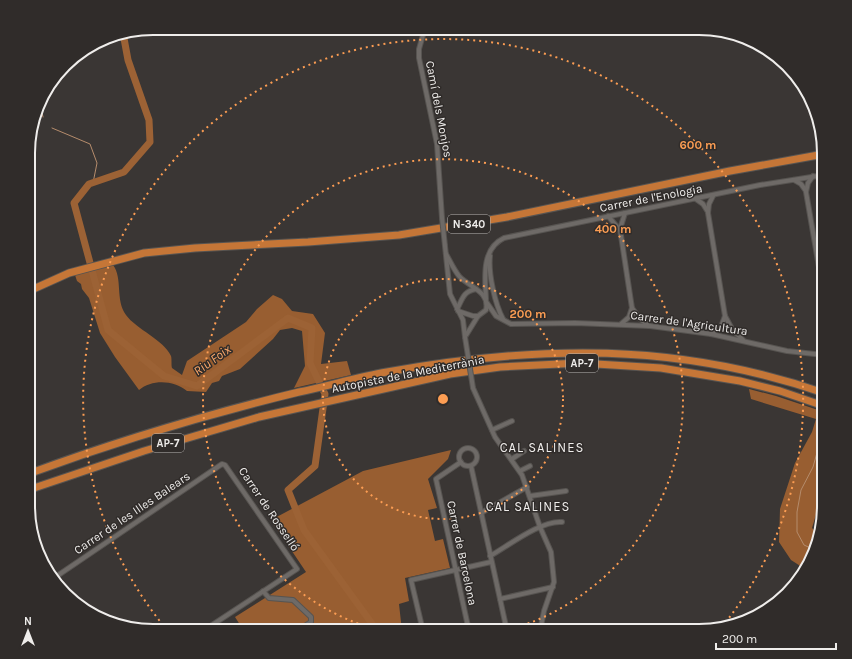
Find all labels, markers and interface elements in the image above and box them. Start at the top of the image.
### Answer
street label: Camí dels Monjos [423,60,455,158]
text: 600 m [680,138,716,152]
street label: Carrer de l'Enologia [598,181,704,215]
road number: N-340 [448,215,490,233]
text: 400 m [595,222,631,236]
text: 200 m [510,307,546,321]
street label: Carrer de l'Agricultura [629,308,749,338]
water label: Riu Foix [191,341,234,378]
street label: Autopista de la Mediterrània [330,352,486,396]
road number: AP-7 [566,354,598,372]
centre of rings [436,392,450,406]
road number: AP-7 [152,434,184,452]
district label: CAL SALINES [500,440,584,455]
street label: Carrer de Rosselló [236,464,302,554]
street label: Carrer de les Illes Balears [71,469,193,557]
street label: Carrer de Barcelona [444,499,480,607]
district label: CAL SALINES [486,499,570,514]
north arrow [8,611,48,651]
text: N [24,615,32,628]
scale bar [716,625,836,651]
text: 200 m [722,632,757,646]

